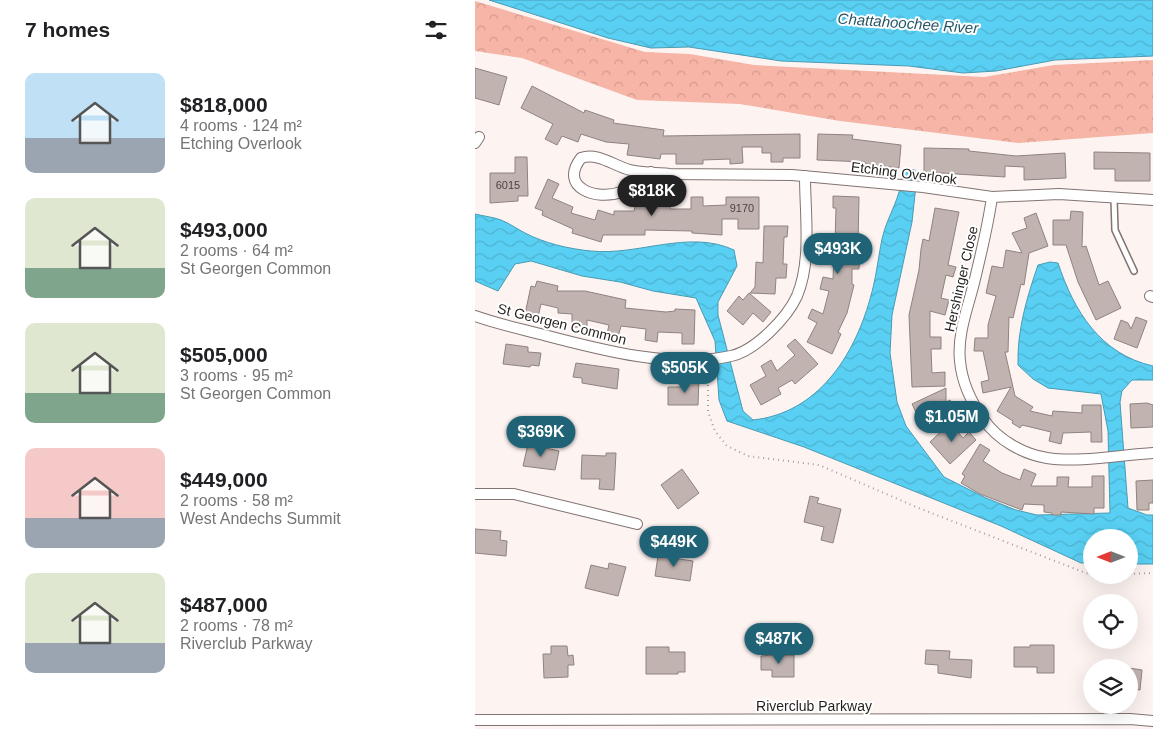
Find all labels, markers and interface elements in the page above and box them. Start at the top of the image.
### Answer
water label: Chattahoochee River [837,10,980,36]
icon: filters [422,16,450,44]
text: 7 homes [25,18,110,41]
icon: home [65,93,125,153]
text: $818,000 [180,93,268,116]
text: 4 rooms · 124 m² [180,117,302,134]
text: Etching Overlook [180,135,302,152]
street label: Etching Overlook [850,159,959,188]
pin: $818K [617,174,687,217]
house number: 6015 [496,179,520,191]
text: $818K [628,182,676,199]
house number: 9170 [730,202,754,214]
icon: home [65,218,125,278]
text: $493,000 [180,218,268,241]
street label: Hershinger Close [941,224,981,333]
pin: $493K [803,232,873,275]
text: $493K [814,240,862,257]
text: 2 rooms · 64 m² [180,242,293,259]
text: St Georgen Common [180,260,331,277]
street label: St Georgen Common [496,300,628,348]
icon: home [65,343,125,403]
text: $505,000 [180,343,268,366]
pin: $505K [650,352,720,394]
text: $505K [661,359,709,376]
text: 3 rooms · 95 m² [180,367,293,384]
text: St Georgen Common [180,385,331,402]
pin: $1.05M [911,400,993,443]
text: $1.05M [925,408,979,425]
pin: $369K [506,416,576,458]
text: $369K [517,423,565,440]
icon: home [65,468,125,528]
text: $449,000 [180,468,268,491]
text: 2 rooms · 58 m² [180,492,293,509]
text: West Andechs Summit [180,510,341,527]
pin: $449K [639,526,709,568]
north arrow [1083,529,1137,584]
map controls [1083,529,1138,714]
text: $449K [650,533,698,550]
icon: home [65,593,125,653]
text: $487,000 [180,593,268,616]
button: locate [1083,594,1138,649]
text: 2 rooms · 78 m² [180,617,293,634]
pin: $487K [744,622,814,665]
text: $487K [755,630,803,647]
text: Riverclub Parkway [180,635,312,652]
button: layers [1083,659,1138,714]
street label: Riverclub Parkway [756,698,872,714]

